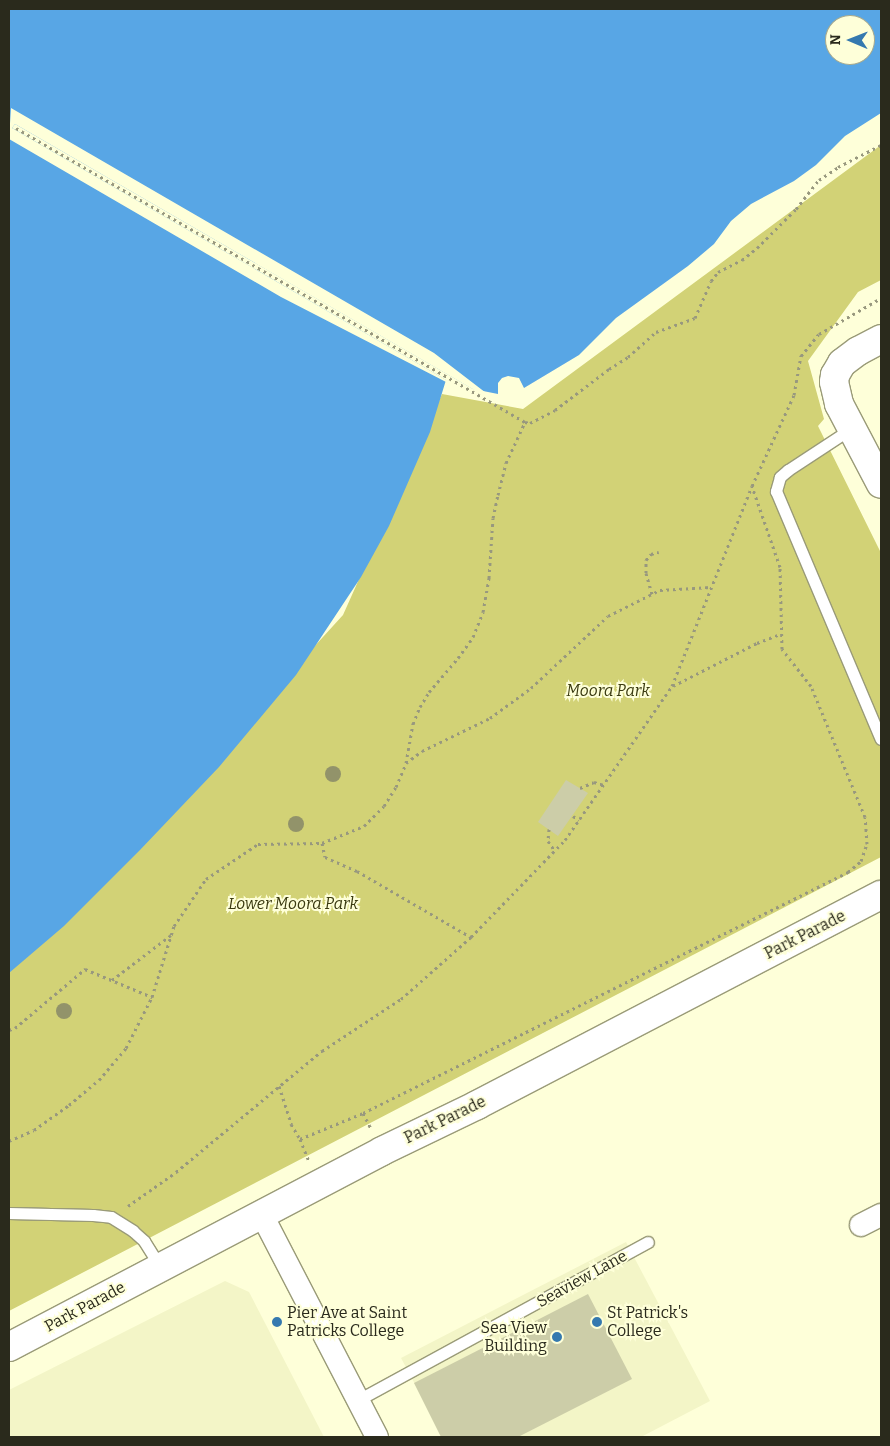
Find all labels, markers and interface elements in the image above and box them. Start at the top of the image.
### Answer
north arrow [825,15,875,65]
text: N [827,34,844,45]
park label: Moora Park [566,681,650,701]
park label: Lower Moora Park [228,894,358,914]
street label: Park Parade [761,906,849,964]
street label: Park Parade [401,1092,489,1148]
street label: Seaview Lane [533,1246,631,1312]
street label: Park Parade [41,1278,129,1336]
place label: Pier Ave at Saint Patricks College [287,1303,407,1341]
place label: St Patrick's College [607,1303,688,1341]
marker: Pier Ave at Saint Patricks College [271,1316,283,1328]
marker: St Patrick's College [591,1316,603,1328]
place label: Sea View Building [481,1318,547,1356]
marker: Sea View Building [551,1331,563,1343]

